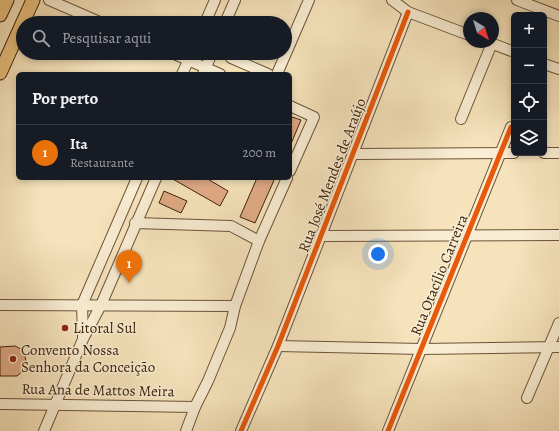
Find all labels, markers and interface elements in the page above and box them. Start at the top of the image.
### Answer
north arrow [463,12,499,48]
map controls [511,12,547,156]
button: + [511,12,547,48]
search box [16,16,292,60]
icon: search [30,27,52,49]
text: Pesquisar aqui [62,28,151,48]
button: − [511,48,547,84]
button: locate [511,84,547,120]
text: Por perto [32,87,98,110]
street label: Rua José Mendes de Araújo [293,95,371,255]
button: layers [511,120,547,156]
text: Ita [70,134,88,154]
text: 1 [43,144,47,161]
text: 200 m [243,144,276,161]
text: Restaurante [70,154,134,171]
street label: Rua Otacílio Carreira [406,211,472,339]
your location [368,244,388,264]
pin: 1 [116,250,142,283]
place label: Litoral Sul [73,318,137,338]
marker: Litoral Sul [60,323,70,333]
place label: Convento Nossa Senhora da Conceição [21,340,155,377]
marker: Convento Nossa Senhora da Conceição [8,354,18,364]
street label: Rua Ana de Mattos Meira [21,379,175,401]

